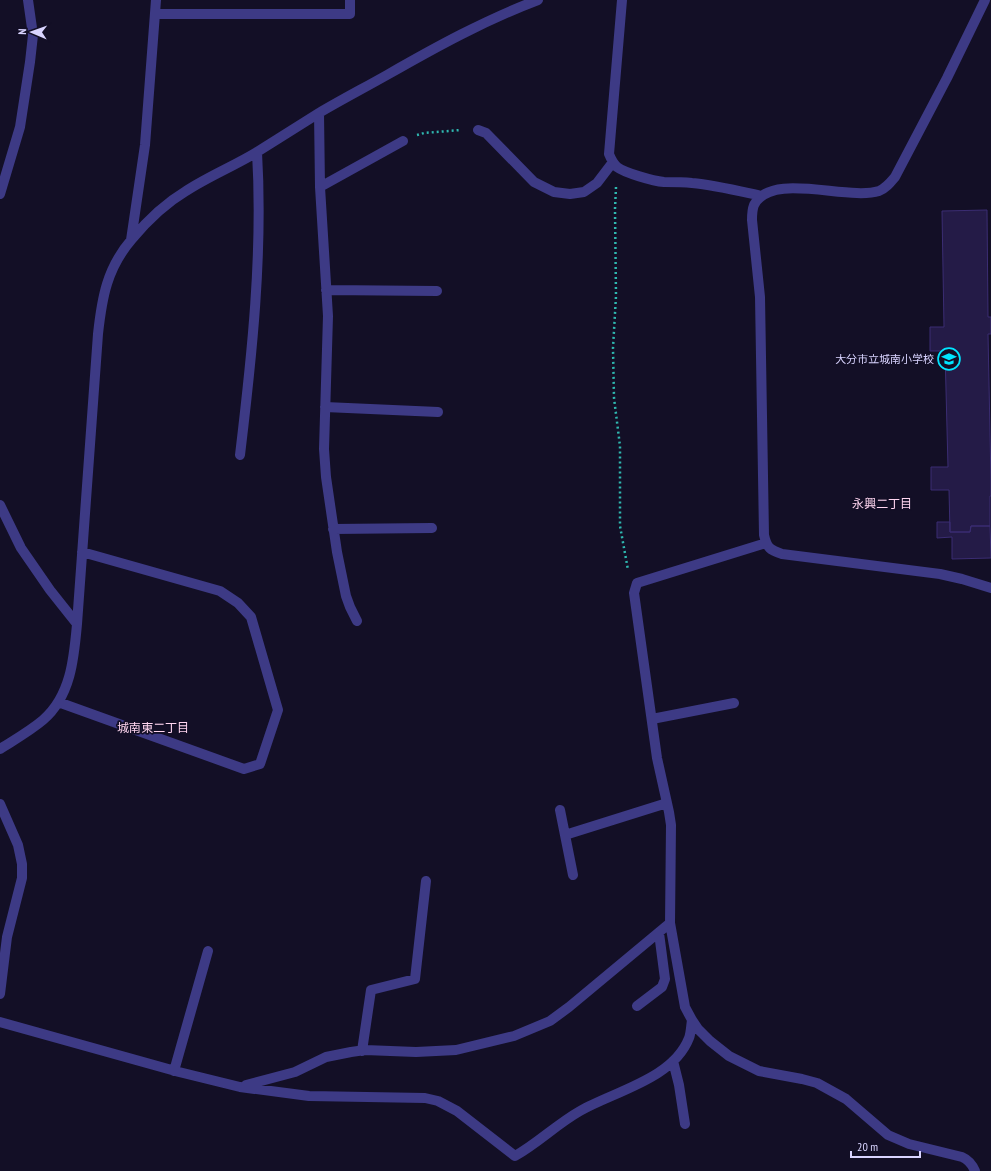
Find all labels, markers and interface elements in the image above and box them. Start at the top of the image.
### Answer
north arrow [12,12,52,52]
text: N [15,28,29,35]
school or university icon: 大分市立城南小学校 [936,346,962,372]
place label: 大分市立城南小学校 [835,352,934,366]
district label: 永興二丁目 [852,496,912,511]
district label: 城南東二丁目 [117,720,189,735]
scale bar [851,1133,920,1159]
text: 20 m [857,1139,878,1154]

